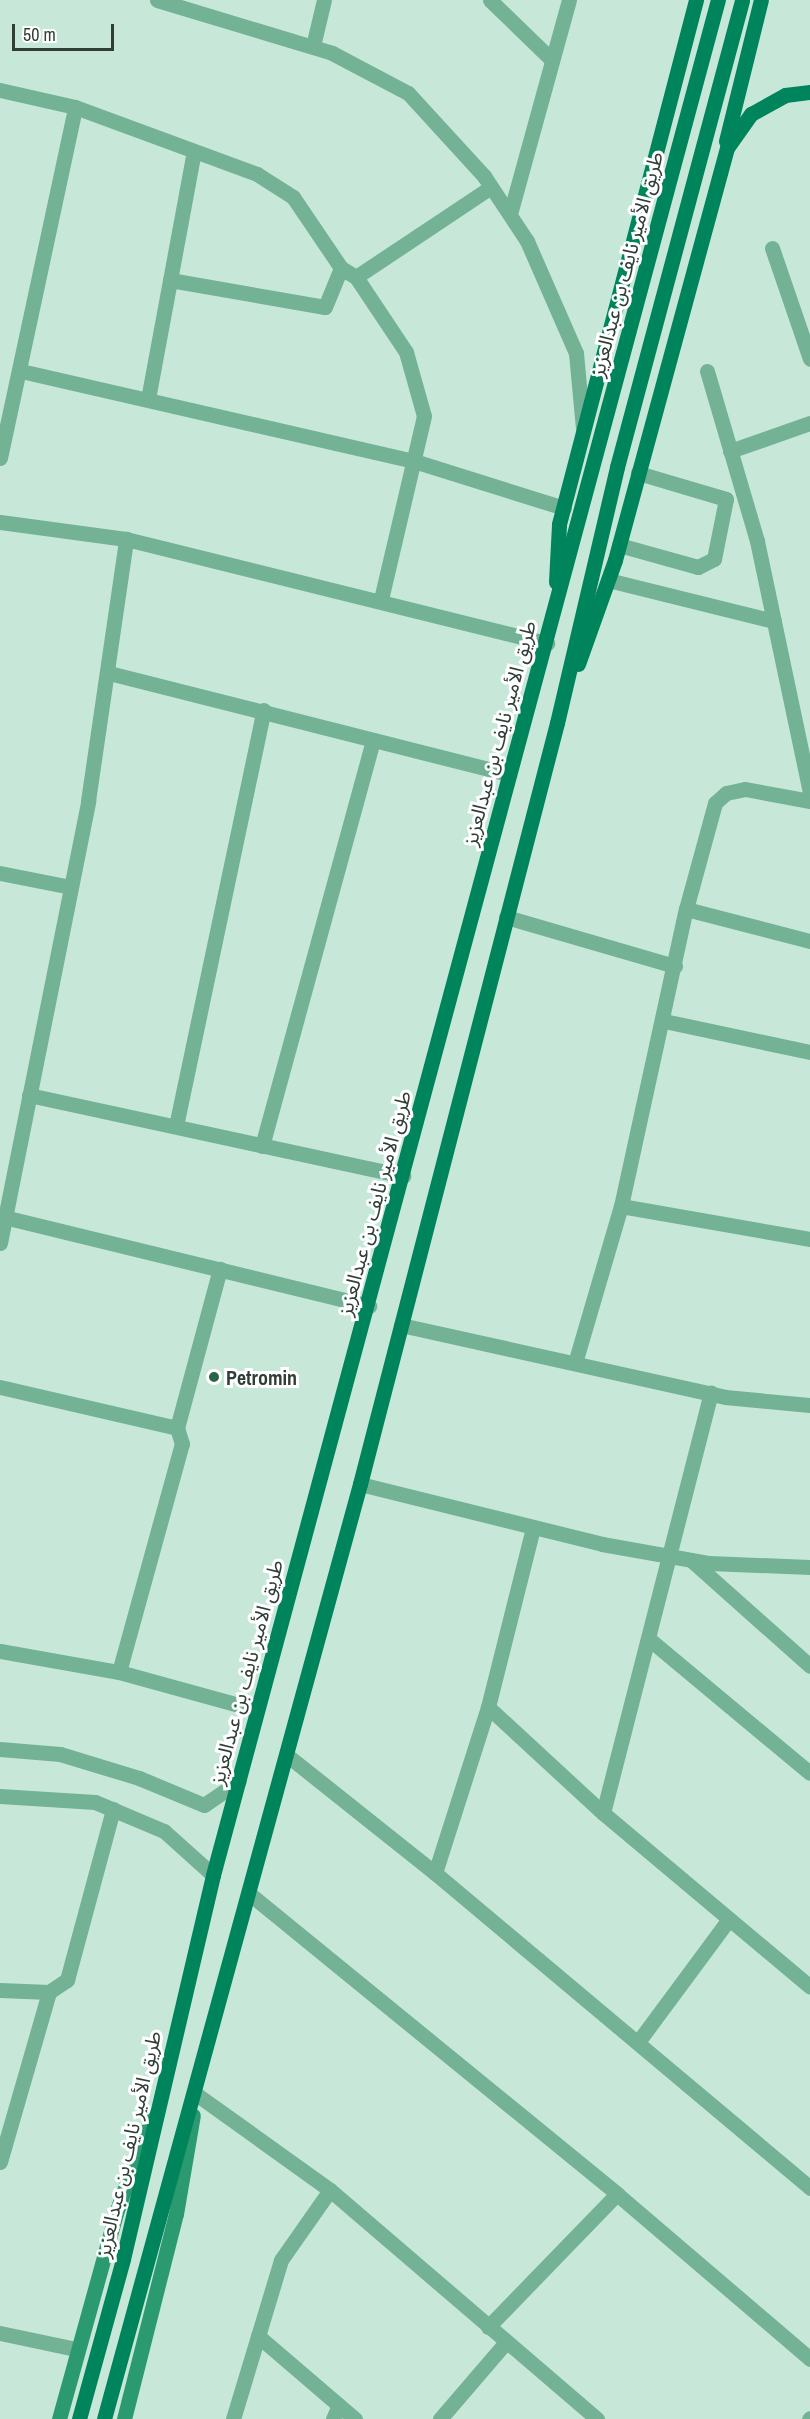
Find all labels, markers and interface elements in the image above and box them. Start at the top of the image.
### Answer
scale bar [15,12,117,50]
text: 50 m [23,22,56,47]
street label: طريق الأمير نايف بن عبدالعزيز [584,149,668,379]
street label: طريق الأمير نايف بن عبدالعزيز [457,618,541,848]
street label: طريق الأمير نايف بن عبدالعزيز [332,1088,416,1318]
place label: Petromin [226,1365,297,1389]
marker: Petromin [207,1370,221,1384]
street label: طريق الأمير نايف بن عبدالعزيز [204,1557,288,1787]
street label: طريق الأمير نايف بن عبدالعزيز [90,2028,166,2260]

